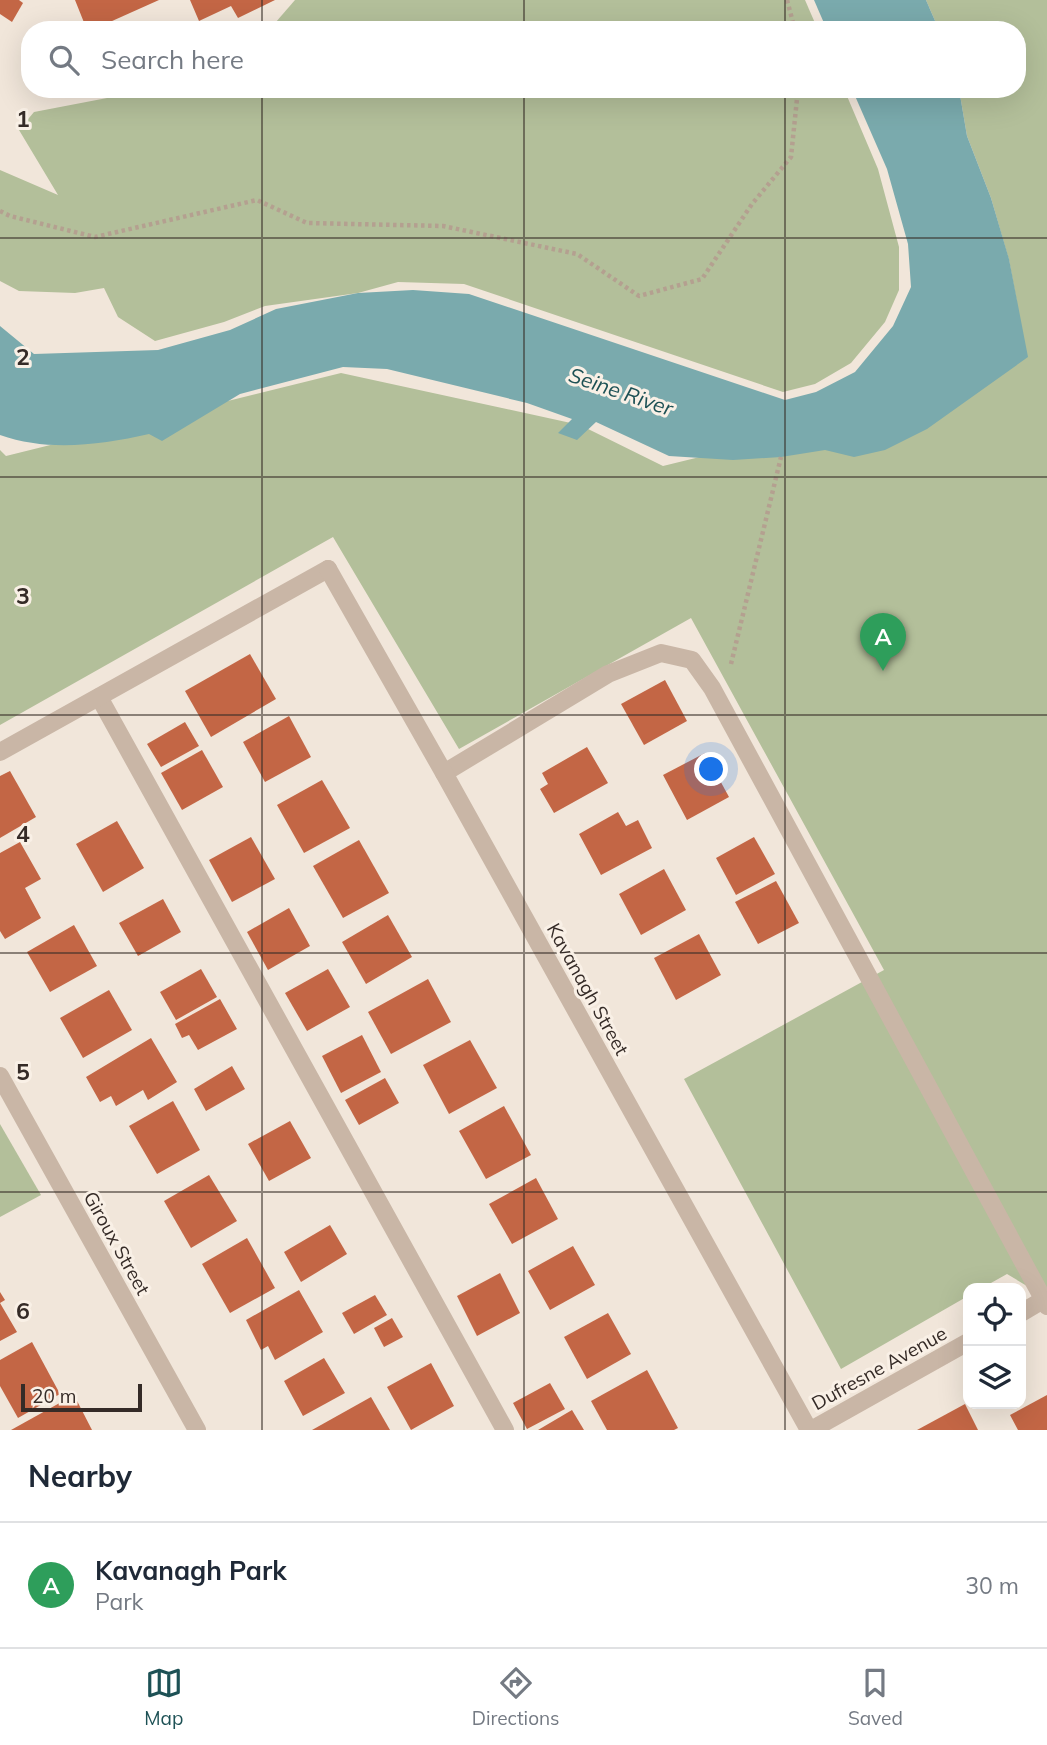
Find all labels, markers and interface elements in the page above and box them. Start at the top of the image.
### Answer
search box [21,21,1026,98]
icon: search [45,41,83,79]
text: Search here [101,43,244,76]
text: 1 [16,104,30,133]
text: 2 [16,342,30,371]
water label: Seine River [566,361,678,421]
text: 3 [16,581,30,610]
pin: A [860,613,906,671]
your location [694,752,728,786]
text: 4 [16,819,30,848]
street label: Kavanagh Street [542,919,634,1060]
text: 5 [16,1057,30,1086]
street label: Giroux Street [79,1187,155,1299]
map controls [963,1283,1026,1409]
button: locate [963,1283,1026,1346]
text: 6 [16,1296,30,1325]
street label: Dufresne Avenue [807,1321,951,1415]
button: layers [963,1346,1026,1409]
scale bar [21,1381,142,1413]
text: 20 m [32,1384,76,1408]
text: Nearby [28,1457,132,1495]
text: Kavanagh Park [95,1554,287,1587]
text: A [42,1571,60,1600]
text: 30 m [965,1571,1019,1600]
text: Park [95,1587,143,1616]
tab: Map [144,1664,183,1730]
tab: Directions [472,1664,560,1730]
tab: Saved [848,1664,903,1730]

